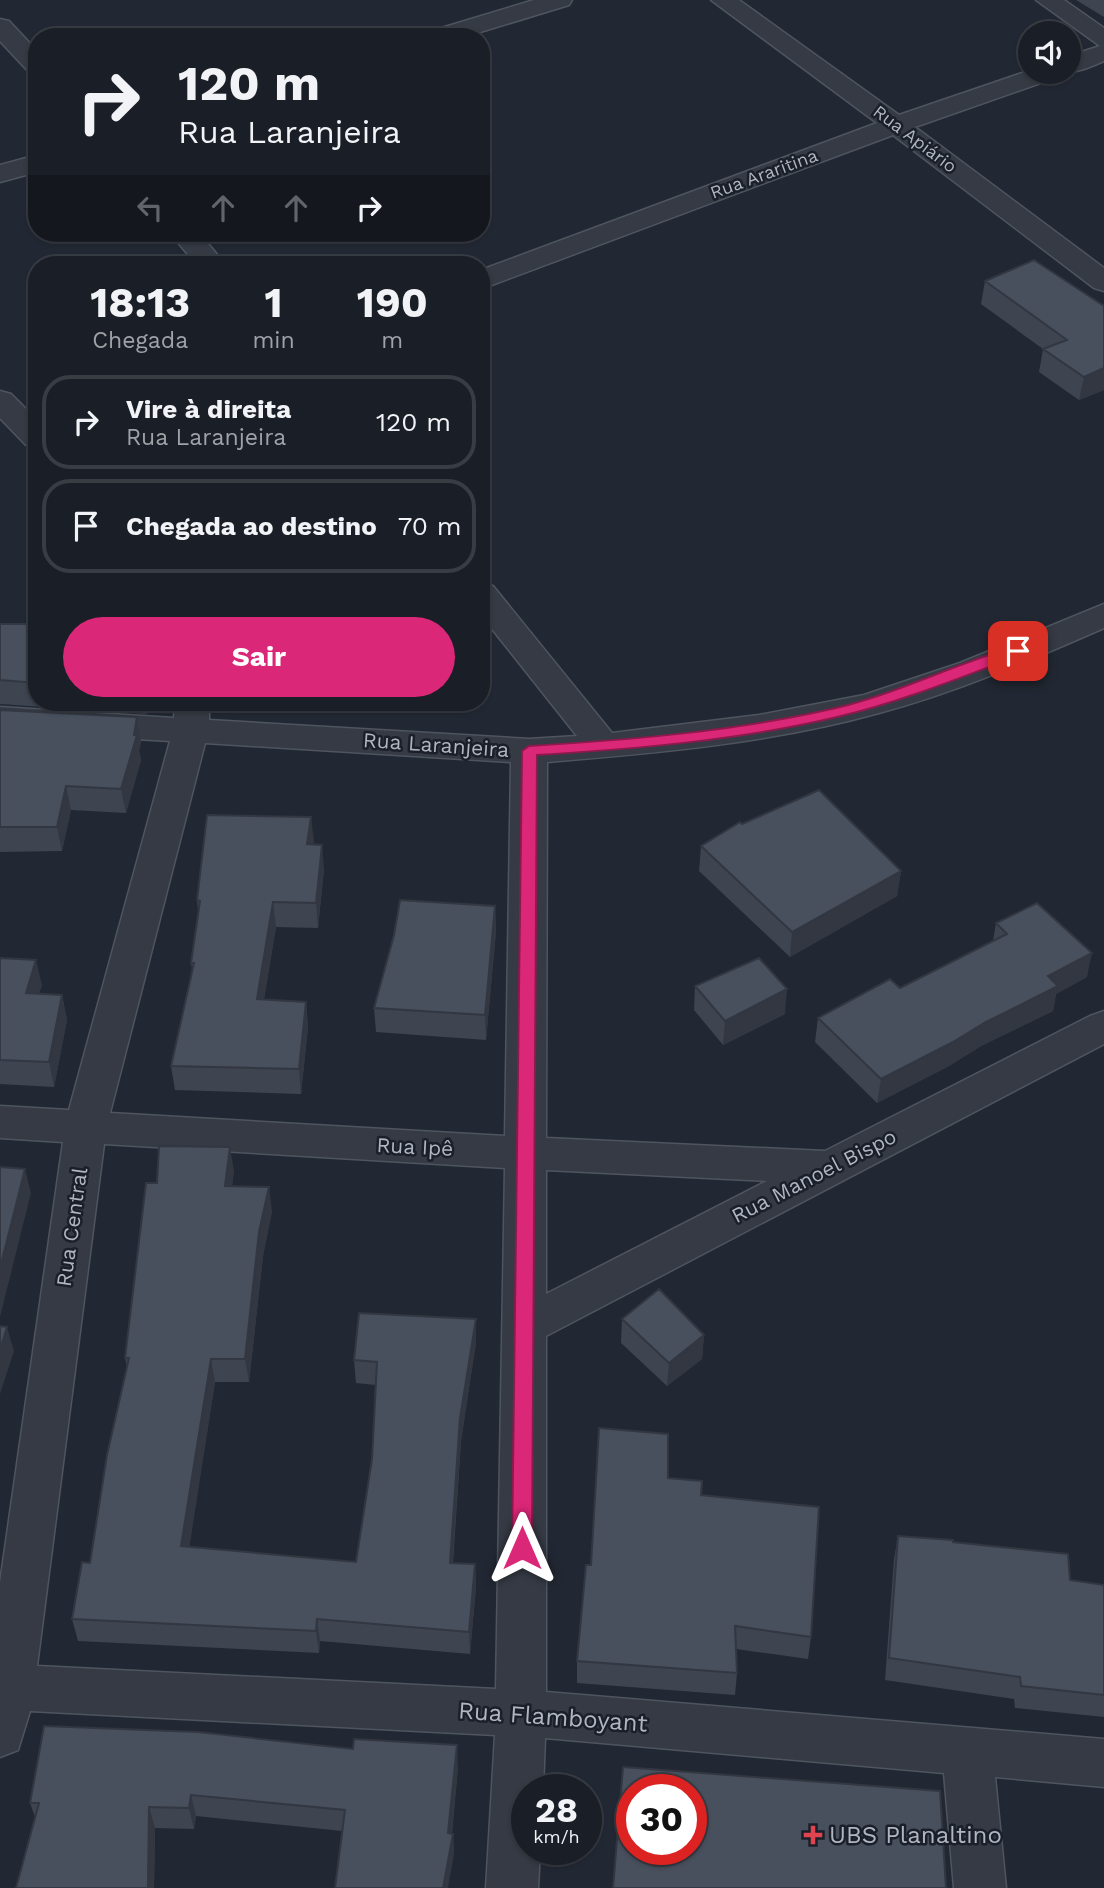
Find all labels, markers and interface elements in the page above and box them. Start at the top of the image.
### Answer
map controls [1018,21,1081,84]
button: sound [1018,21,1081,84]
text: 120 m [178,54,320,112]
icon: right [63,56,154,147]
street label: Rua Apiário [869,100,961,177]
text: Rua Laranjeira [178,113,401,151]
street label: Rua Araritina [707,144,821,203]
icon: left [131,189,169,227]
icon: ahead [204,189,242,227]
icon: ahead [277,189,315,227]
icon: right [350,189,388,227]
text: 18:13 [90,278,190,327]
text: 1 [264,278,283,327]
text: 190 [357,278,428,327]
text: Chegada [92,327,188,354]
text: min [252,327,295,354]
text: m [381,327,403,354]
text: Vire à direita [126,394,291,424]
icon: right [67,403,105,441]
text: 120 m [376,407,451,437]
text: Rua Laranjeira [126,424,286,451]
icon: arrive [67,507,105,545]
text: Chegada ao destino [126,511,377,541]
text: 70 m [398,511,462,541]
button: Sair [63,617,455,697]
pin [988,621,1048,681]
icon: arrive [999,632,1037,670]
street label: Rua Laranjeira [362,727,510,762]
street label: Rua Manoel Bispo [727,1123,900,1228]
street label: Rua Ipê [376,1132,454,1161]
street label: Rua Central [51,1165,92,1288]
position arrow [485,1511,559,1585]
street label: Rua Flamboyant [457,1696,649,1738]
speed limit sign: 30 [616,1774,707,1865]
text: 28 [535,1789,578,1831]
place label: UBS Planaltino [829,1821,1002,1849]
marker: UBS Planaltino [803,1825,823,1845]
text: km/h [533,1826,580,1847]

